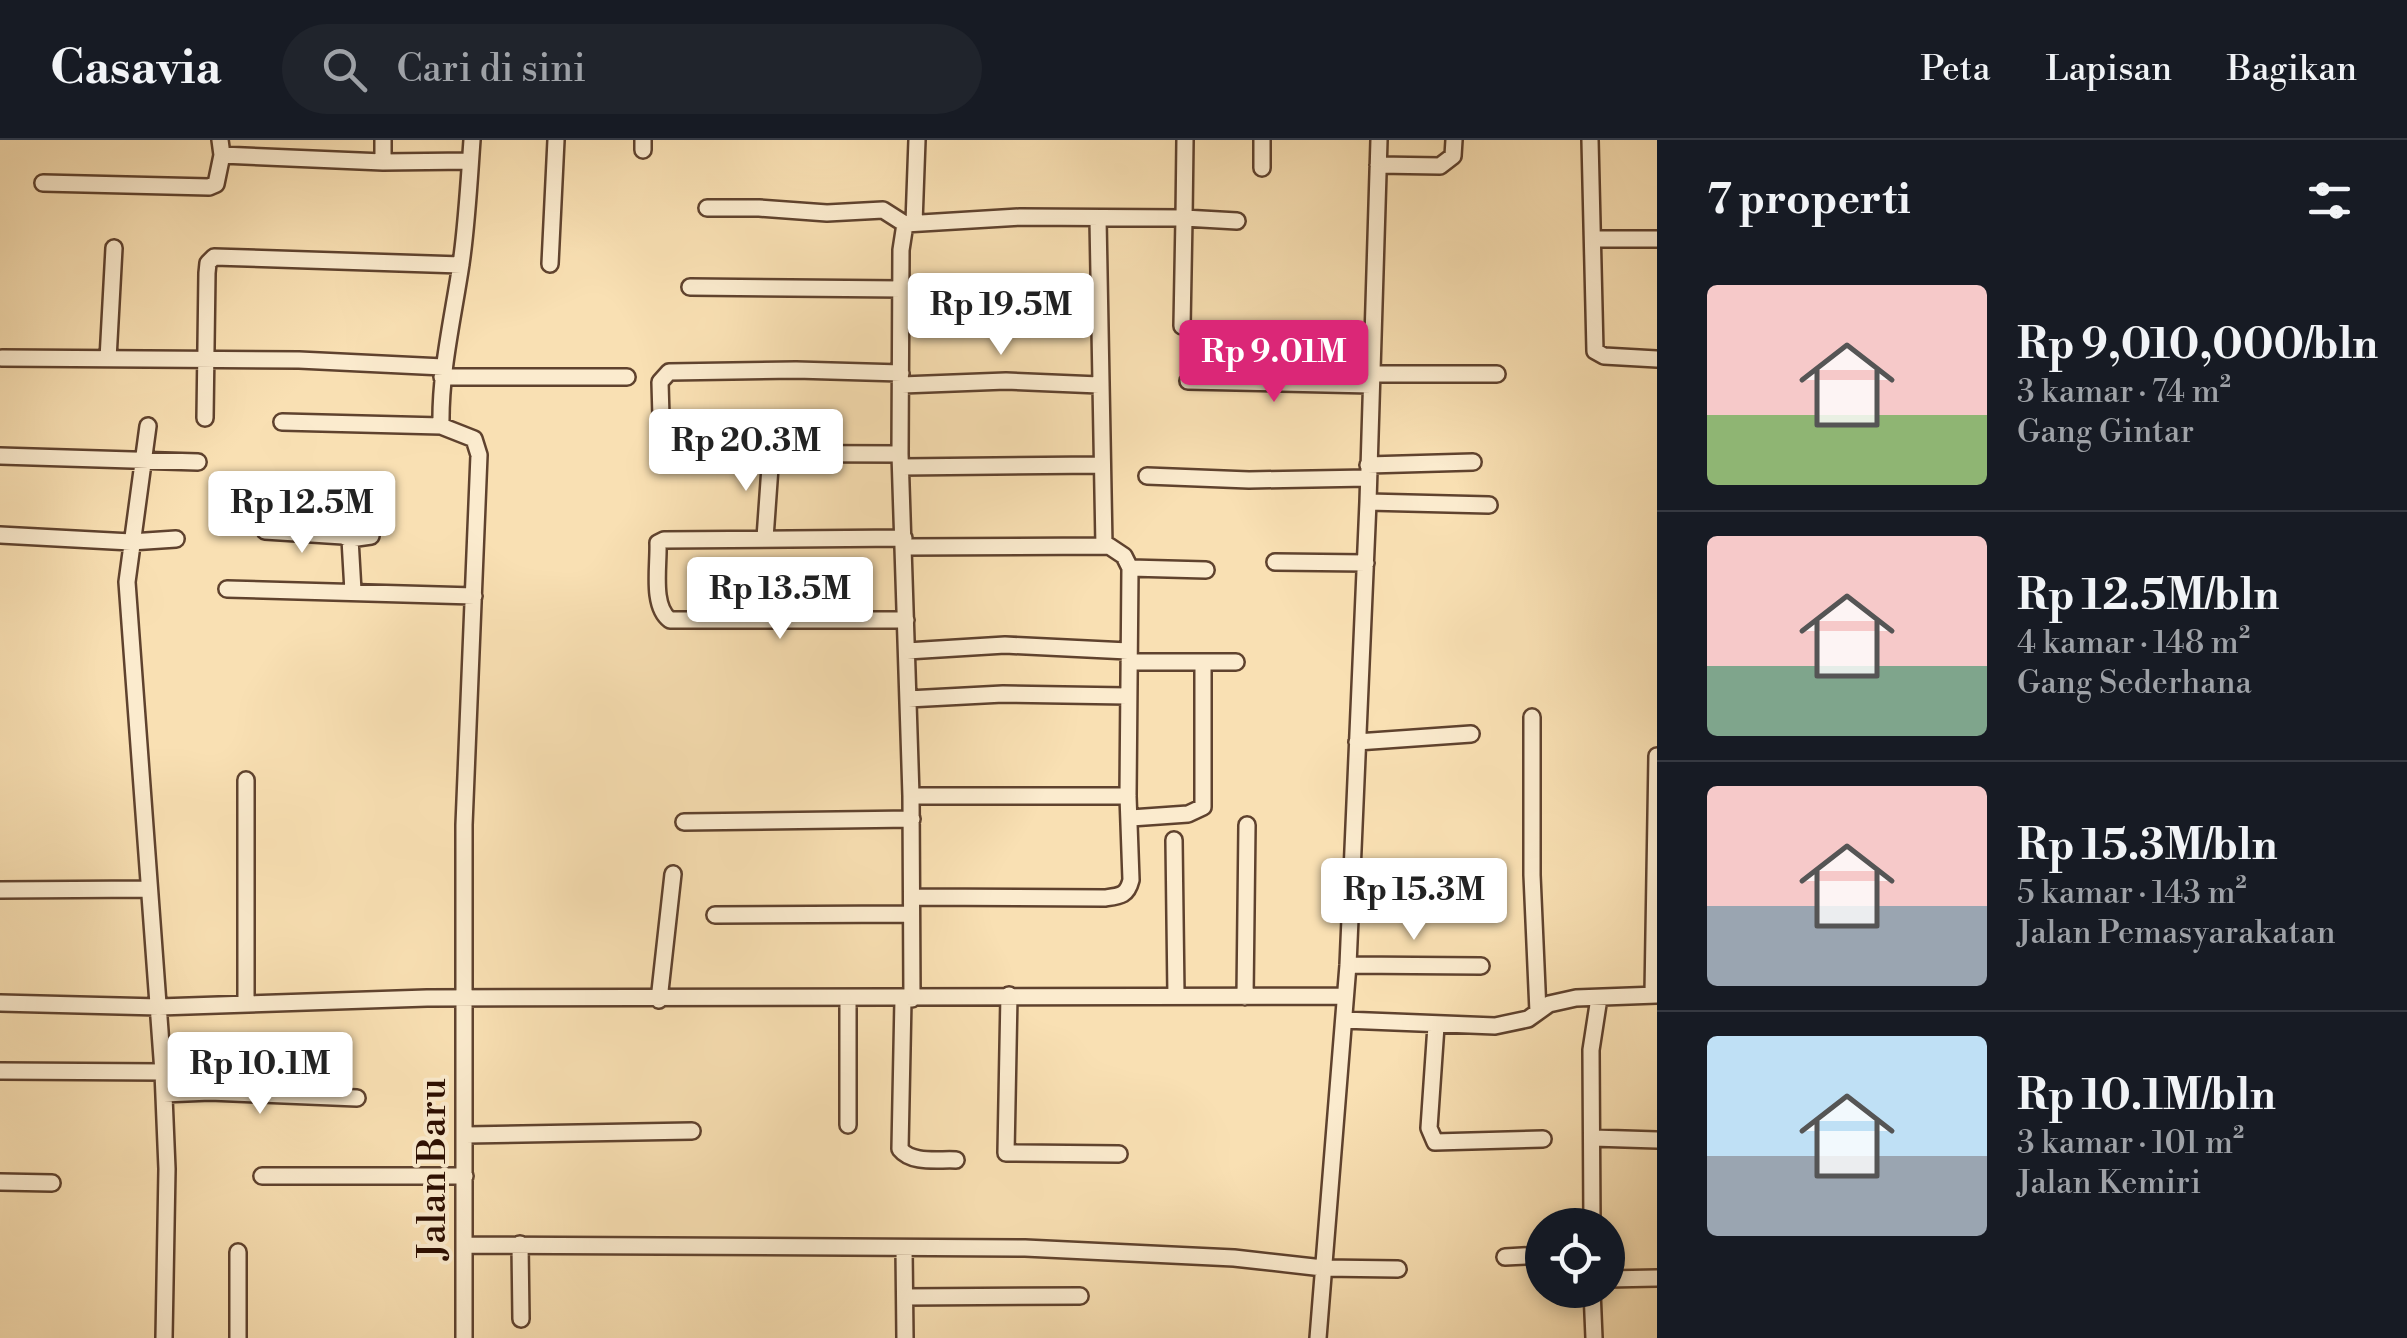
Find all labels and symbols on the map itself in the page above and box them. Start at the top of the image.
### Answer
pin: Rp 19.5M [898,273,1104,358]
pin: Rp 9.01M [1171,320,1377,405]
pin: Rp 20.3M [643,409,849,494]
pin: Rp 12.5M [199,471,405,556]
pin: Rp 13.5M [677,557,883,642]
pin: Rp 15.3M [1311,858,1517,943]
pin: Rp 10.1M [157,1032,363,1117]
street label: Jalan Baru [410,1078,457,1262]

